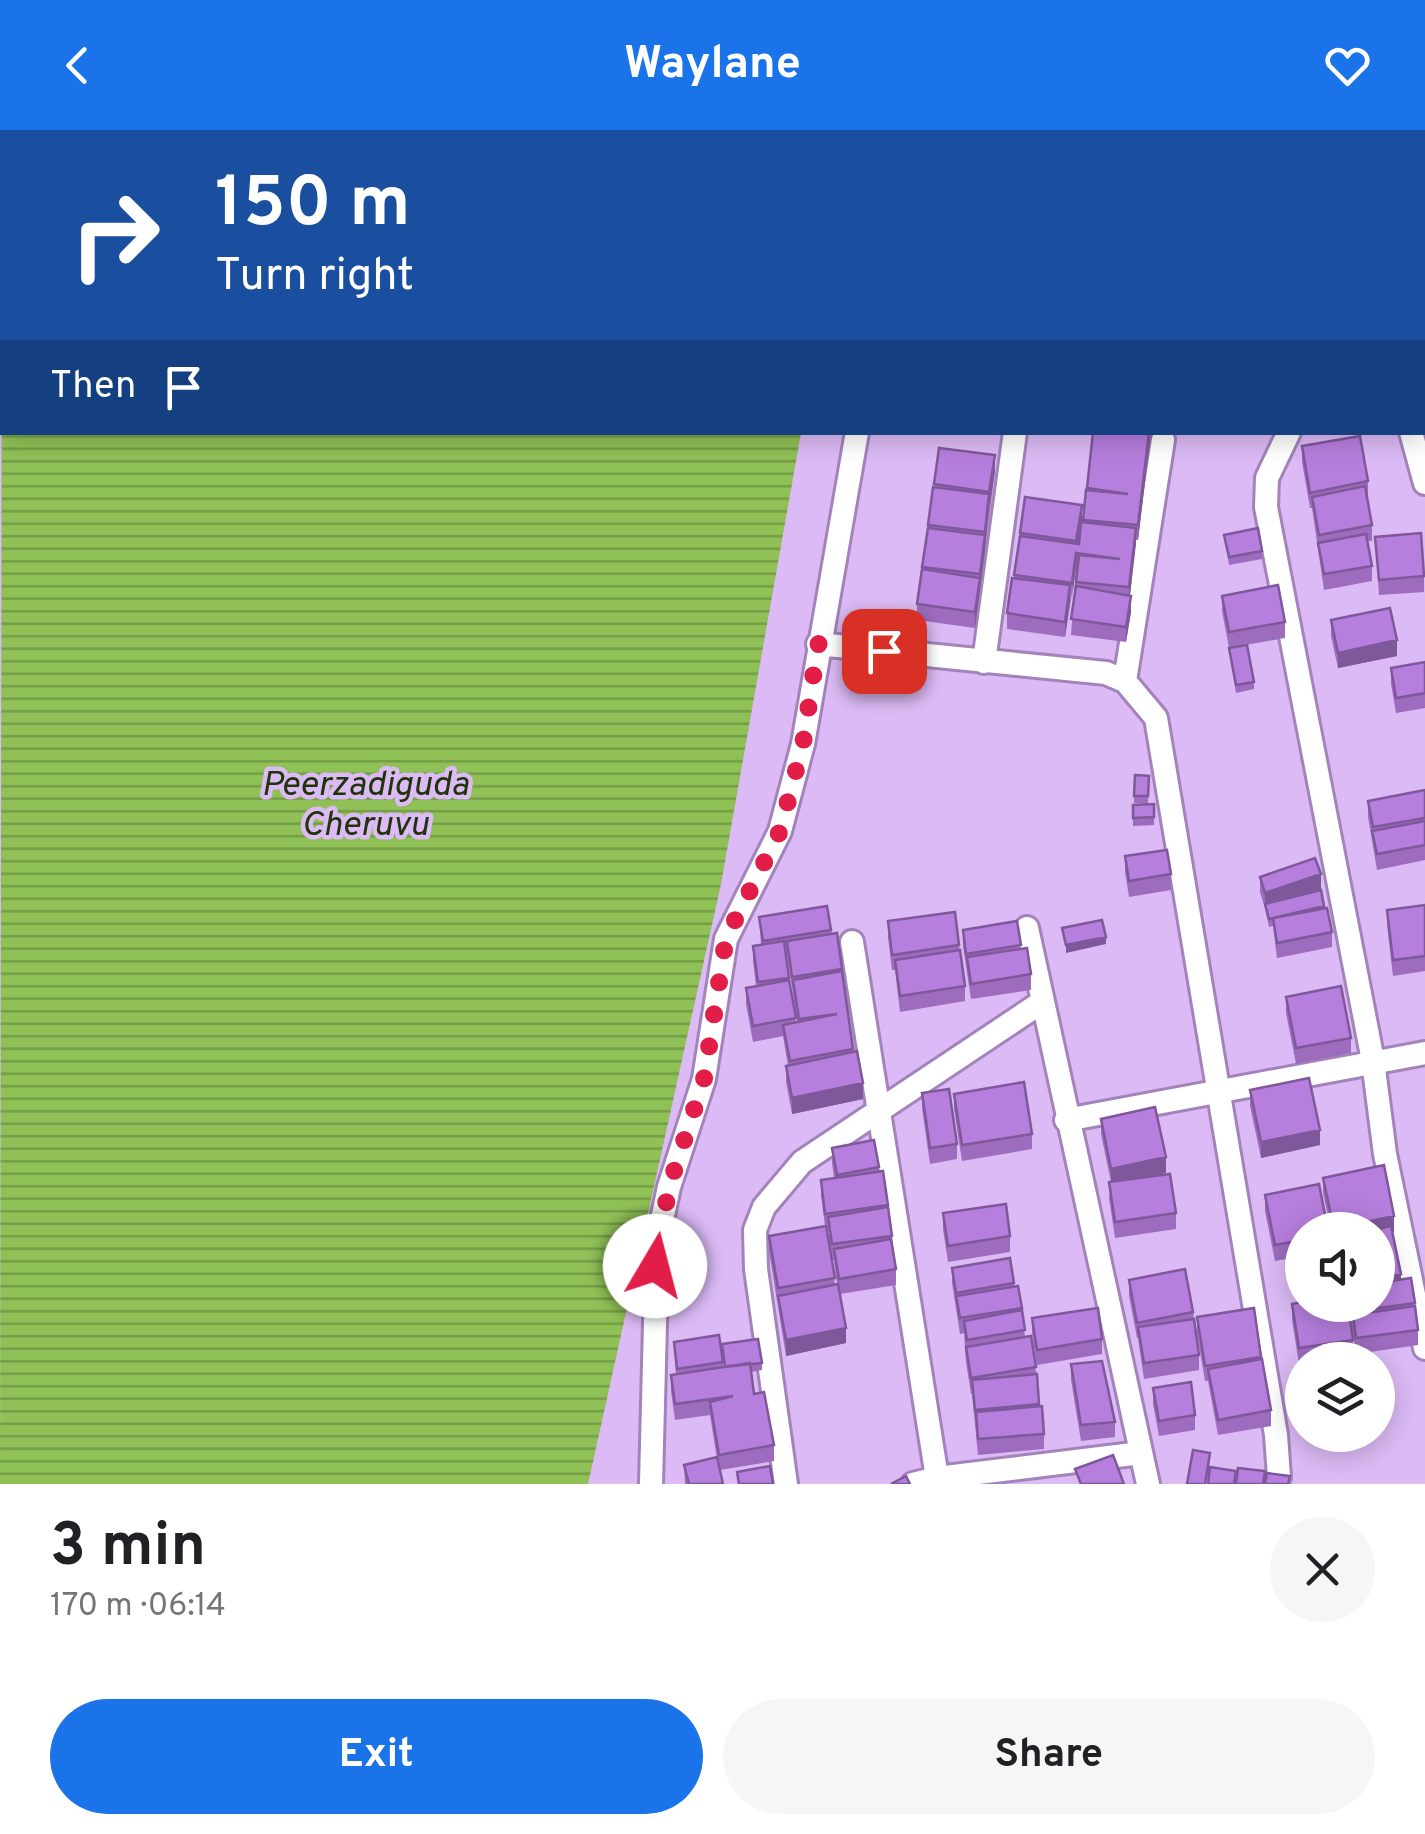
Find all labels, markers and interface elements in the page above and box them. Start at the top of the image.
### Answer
text: Waylane [624,37,801,94]
icon: back [50,38,105,93]
icon: heart [1320,38,1375,93]
text: 150 m [215,162,410,251]
icon: right [50,170,180,300]
text: Turn right [215,249,414,306]
icon: arrive [156,360,211,415]
text: Then [50,363,136,412]
pin [842,609,927,694]
icon: arrive [857,624,912,679]
water label: Peerzadiguda Cheruvu [261,764,469,848]
map controls [1285,1212,1395,1452]
button: sound [1285,1212,1395,1322]
position arrow [603,1214,707,1318]
button: layers [1285,1342,1395,1452]
text: 3 min [50,1511,206,1587]
button: close [1270,1517,1375,1622]
text: 170 m · 06:14 [50,1587,226,1627]
button: Exit [50,1699,703,1814]
button: Share [723,1699,1375,1814]

